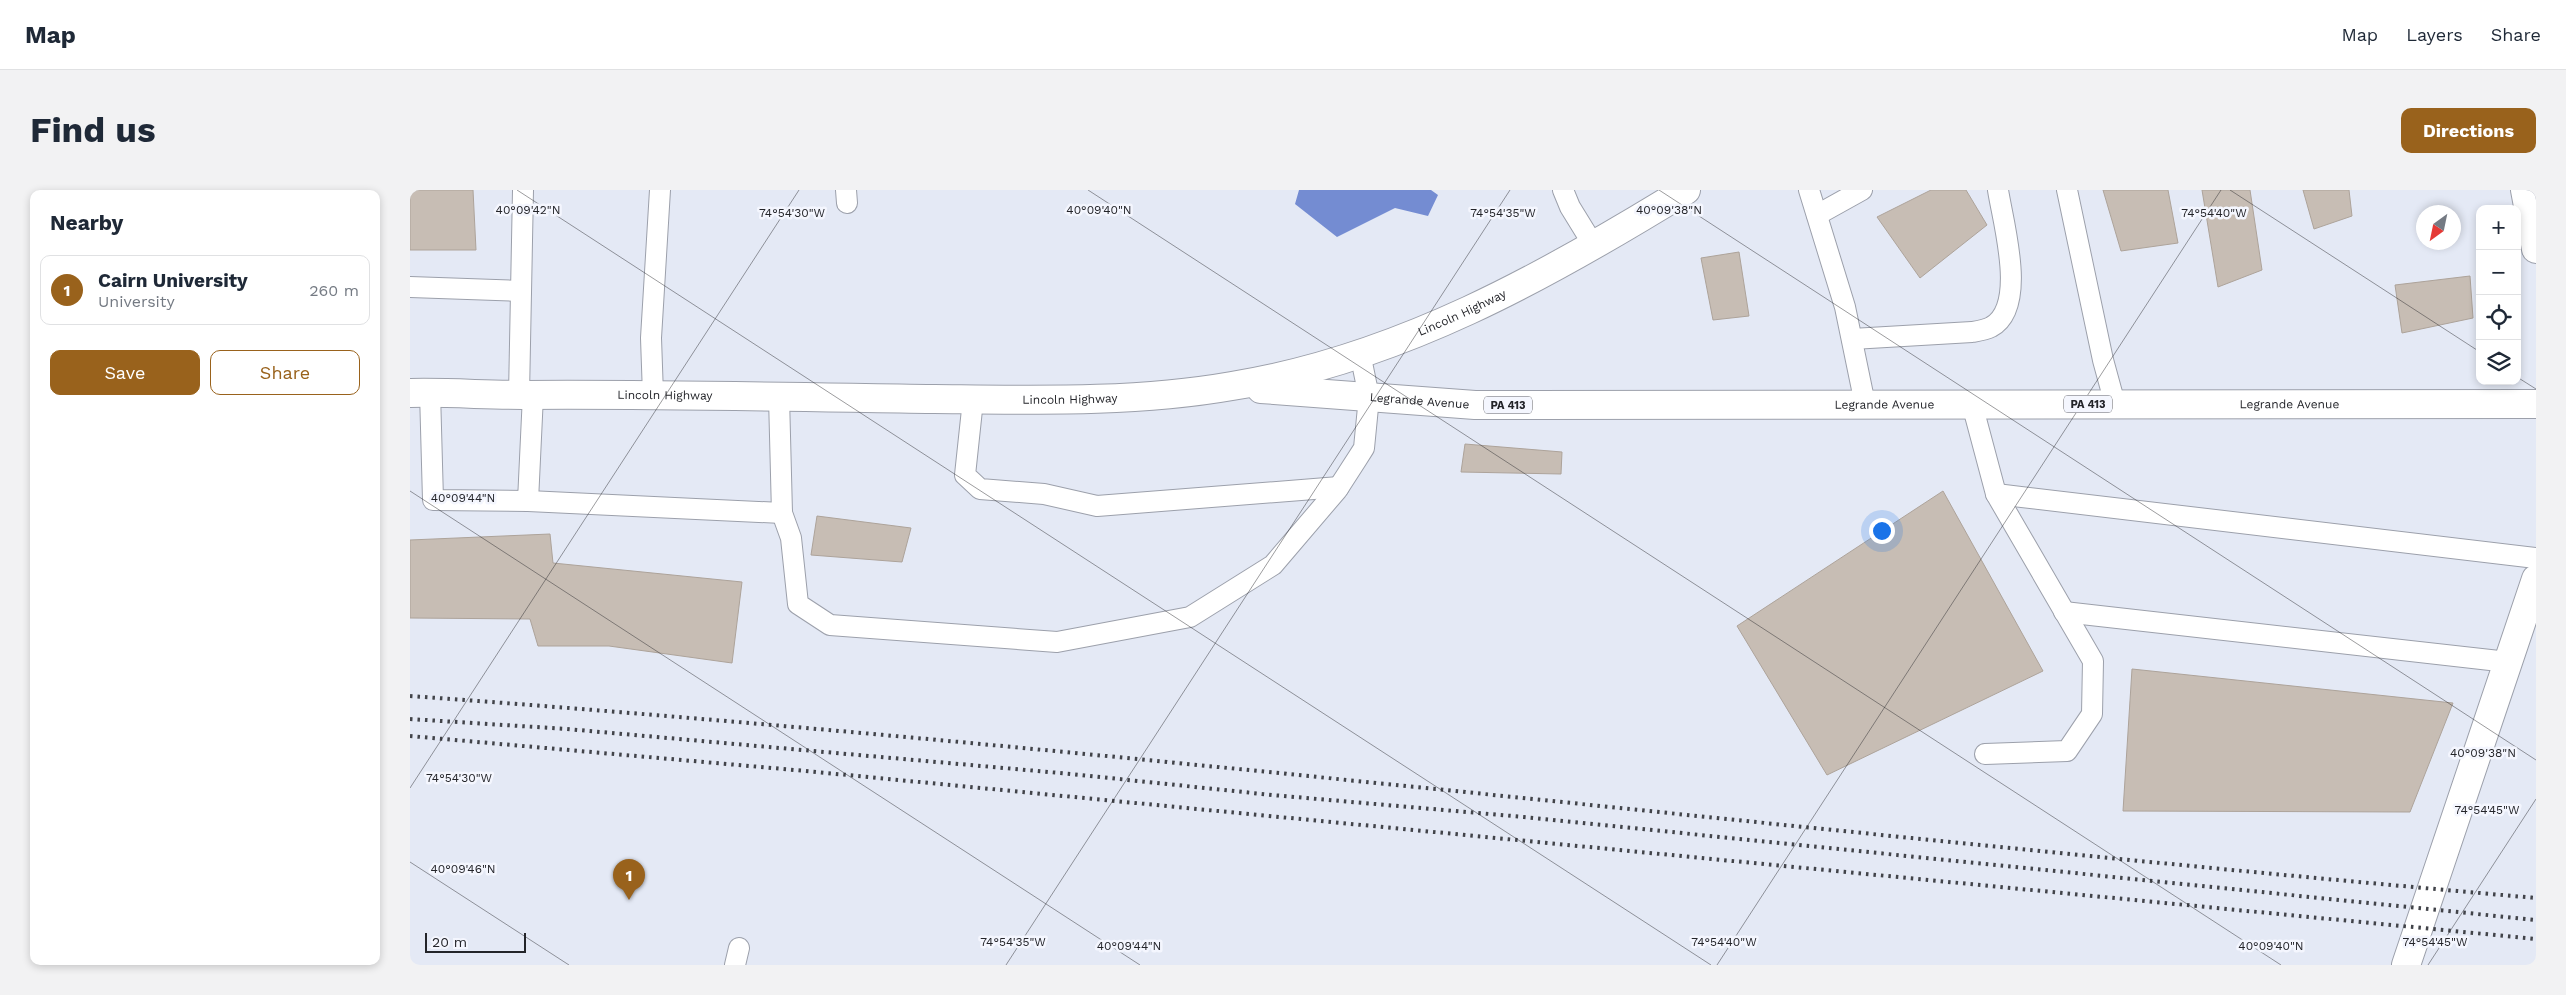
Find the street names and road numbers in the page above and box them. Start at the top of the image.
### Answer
street label: Lincoln Highway [1416,286,1509,339]
street label: Lincoln Highway [617,388,713,403]
street label: Legrande Avenue [1369,390,1470,412]
street label: Lincoln Highway [1022,391,1119,407]
road number: PA 413 [2064,395,2112,412]
road number: PA 413 [1484,396,1532,414]
street label: Legrande Avenue [2239,397,2339,411]
street label: Legrande Avenue [1834,398,1934,412]

